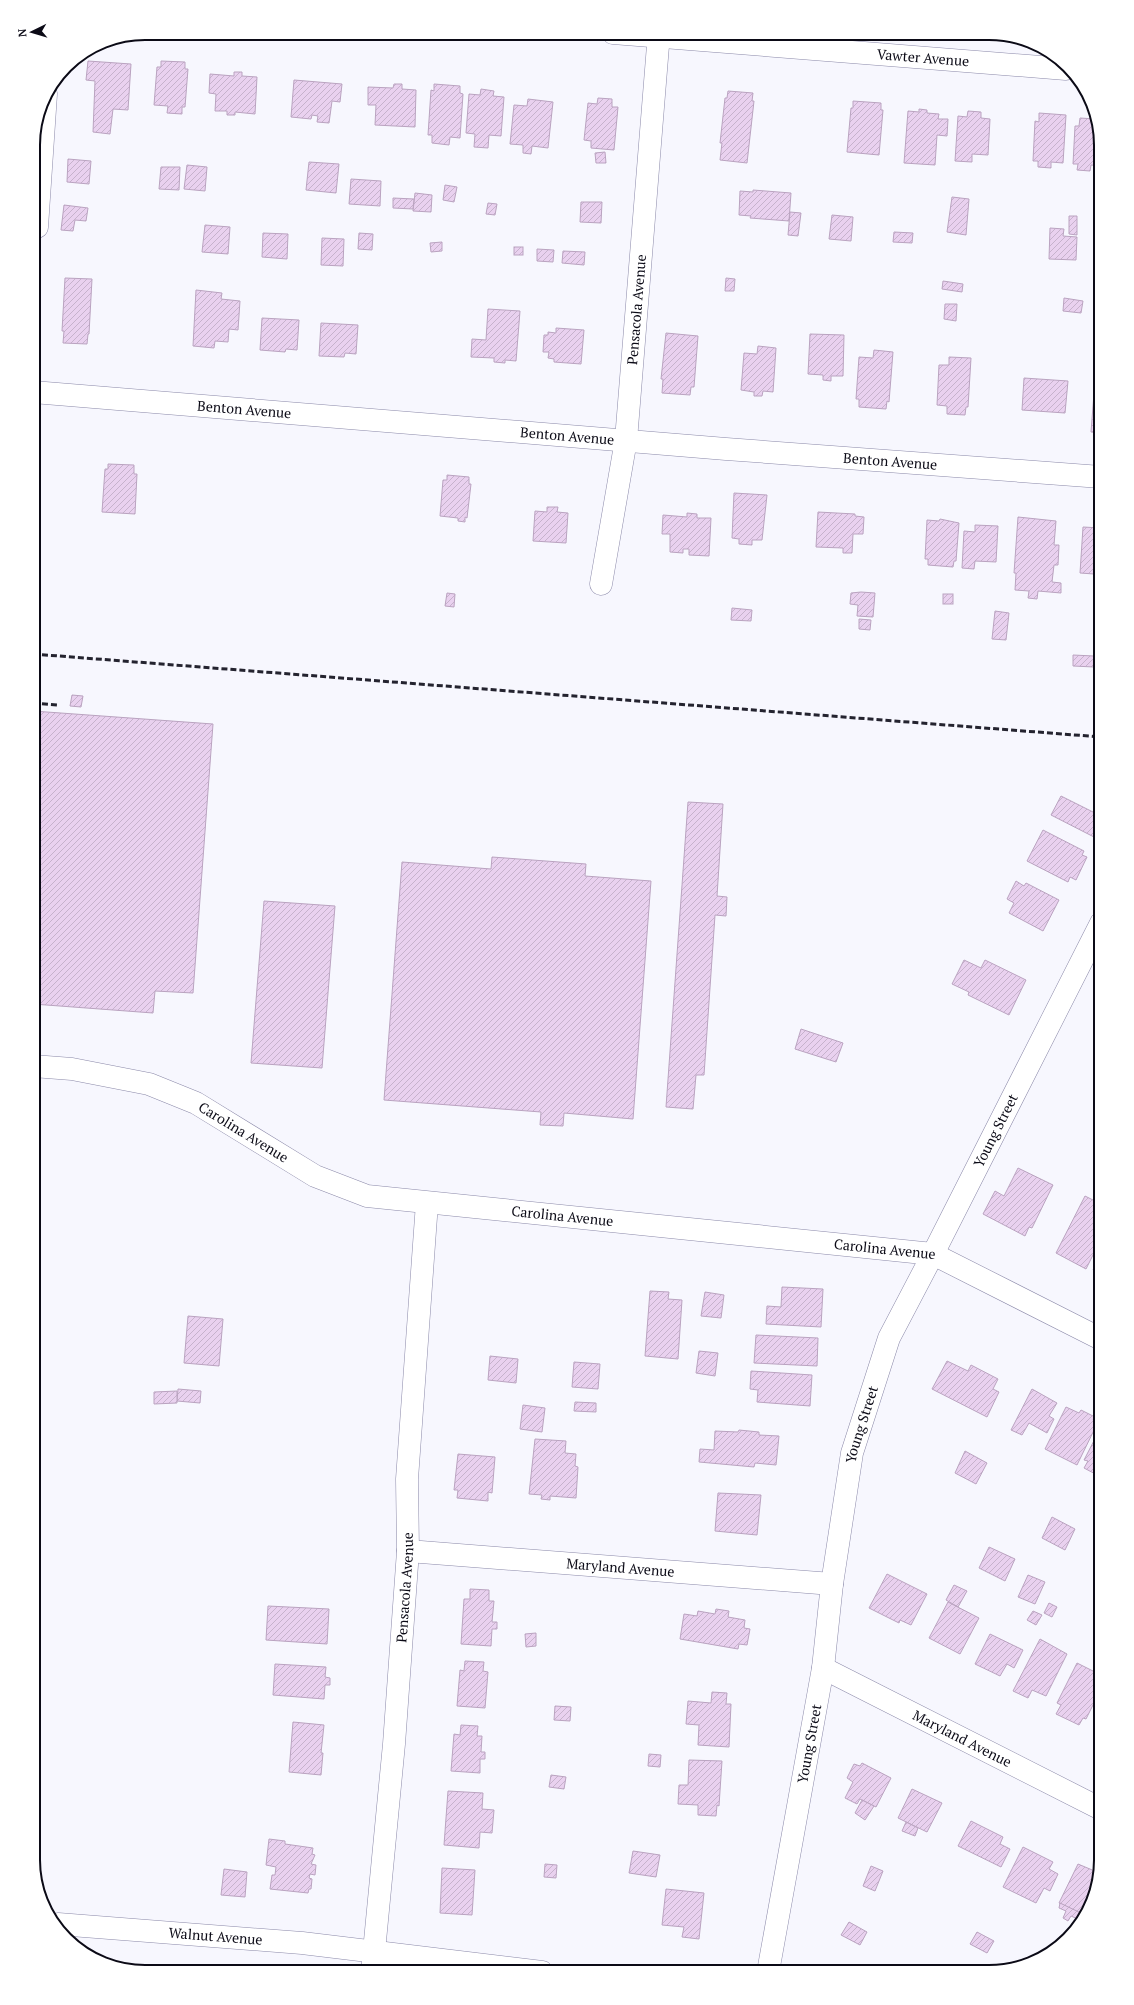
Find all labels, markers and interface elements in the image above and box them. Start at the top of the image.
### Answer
north arrow [12,12,52,52]
text: N [15,27,29,38]
street label: Vawter Avenue [876,44,970,70]
street label: Pensacola Avenue [622,254,650,366]
street label: Benton Avenue [197,396,292,422]
street label: Benton Avenue [519,422,615,449]
street label: Benton Avenue [843,448,938,474]
street label: Young Street [969,1090,1022,1170]
street label: Carolina Avenue [195,1097,292,1167]
street label: Carolina Avenue [511,1201,614,1230]
street label: Carolina Avenue [833,1234,937,1263]
street label: Young Street [841,1382,882,1464]
street label: Pensacola Avenue [391,1532,417,1643]
street label: Maryland Avenue [566,1553,675,1581]
street label: Young Street [792,1702,825,1785]
street label: Maryland Avenue [910,1705,1015,1771]
street label: Walnut Avenue [168,1923,263,1949]

